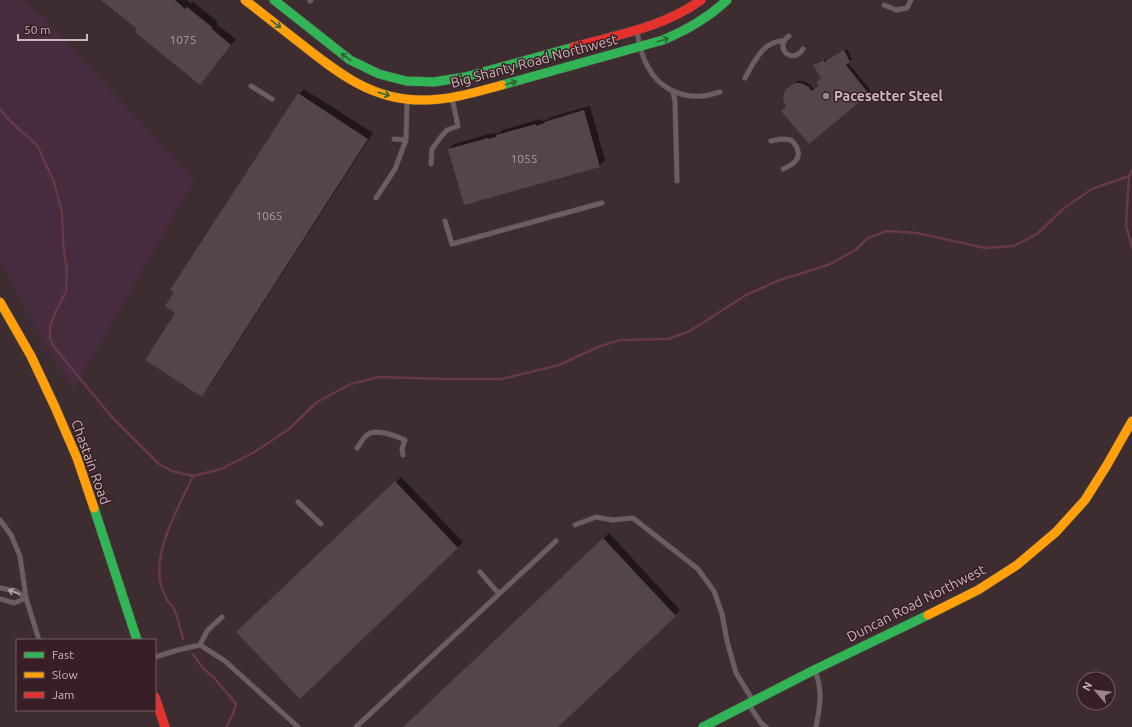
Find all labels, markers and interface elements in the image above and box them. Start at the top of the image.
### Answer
scale bar [18,16,87,42]
one-way arrow [270,20,281,28]
text: 50 m [24,23,51,36]
street label: Big Shanty Road Northwest [449,31,620,91]
house number: 1075 [169,33,197,46]
one-way arrow [656,36,669,43]
one-way arrow [340,52,351,61]
one-way arrow [504,79,517,86]
place label: Pacesetter Steel [834,88,943,104]
one-way arrow [377,91,390,98]
marker: Pacesetter Steel [821,91,831,101]
house number: 1055 [510,152,538,165]
house number: 1065 [255,209,283,222]
street label: Chastain Road [68,417,114,507]
street label: Duncan Road Northwest [844,561,988,645]
one-way arrow [8,587,20,595]
legend [16,639,156,711]
text: Fast [52,648,74,661]
text: Slow [52,668,78,681]
north arrow [1076,671,1116,711]
text: N [1080,680,1094,693]
text: Jam [52,688,74,701]

